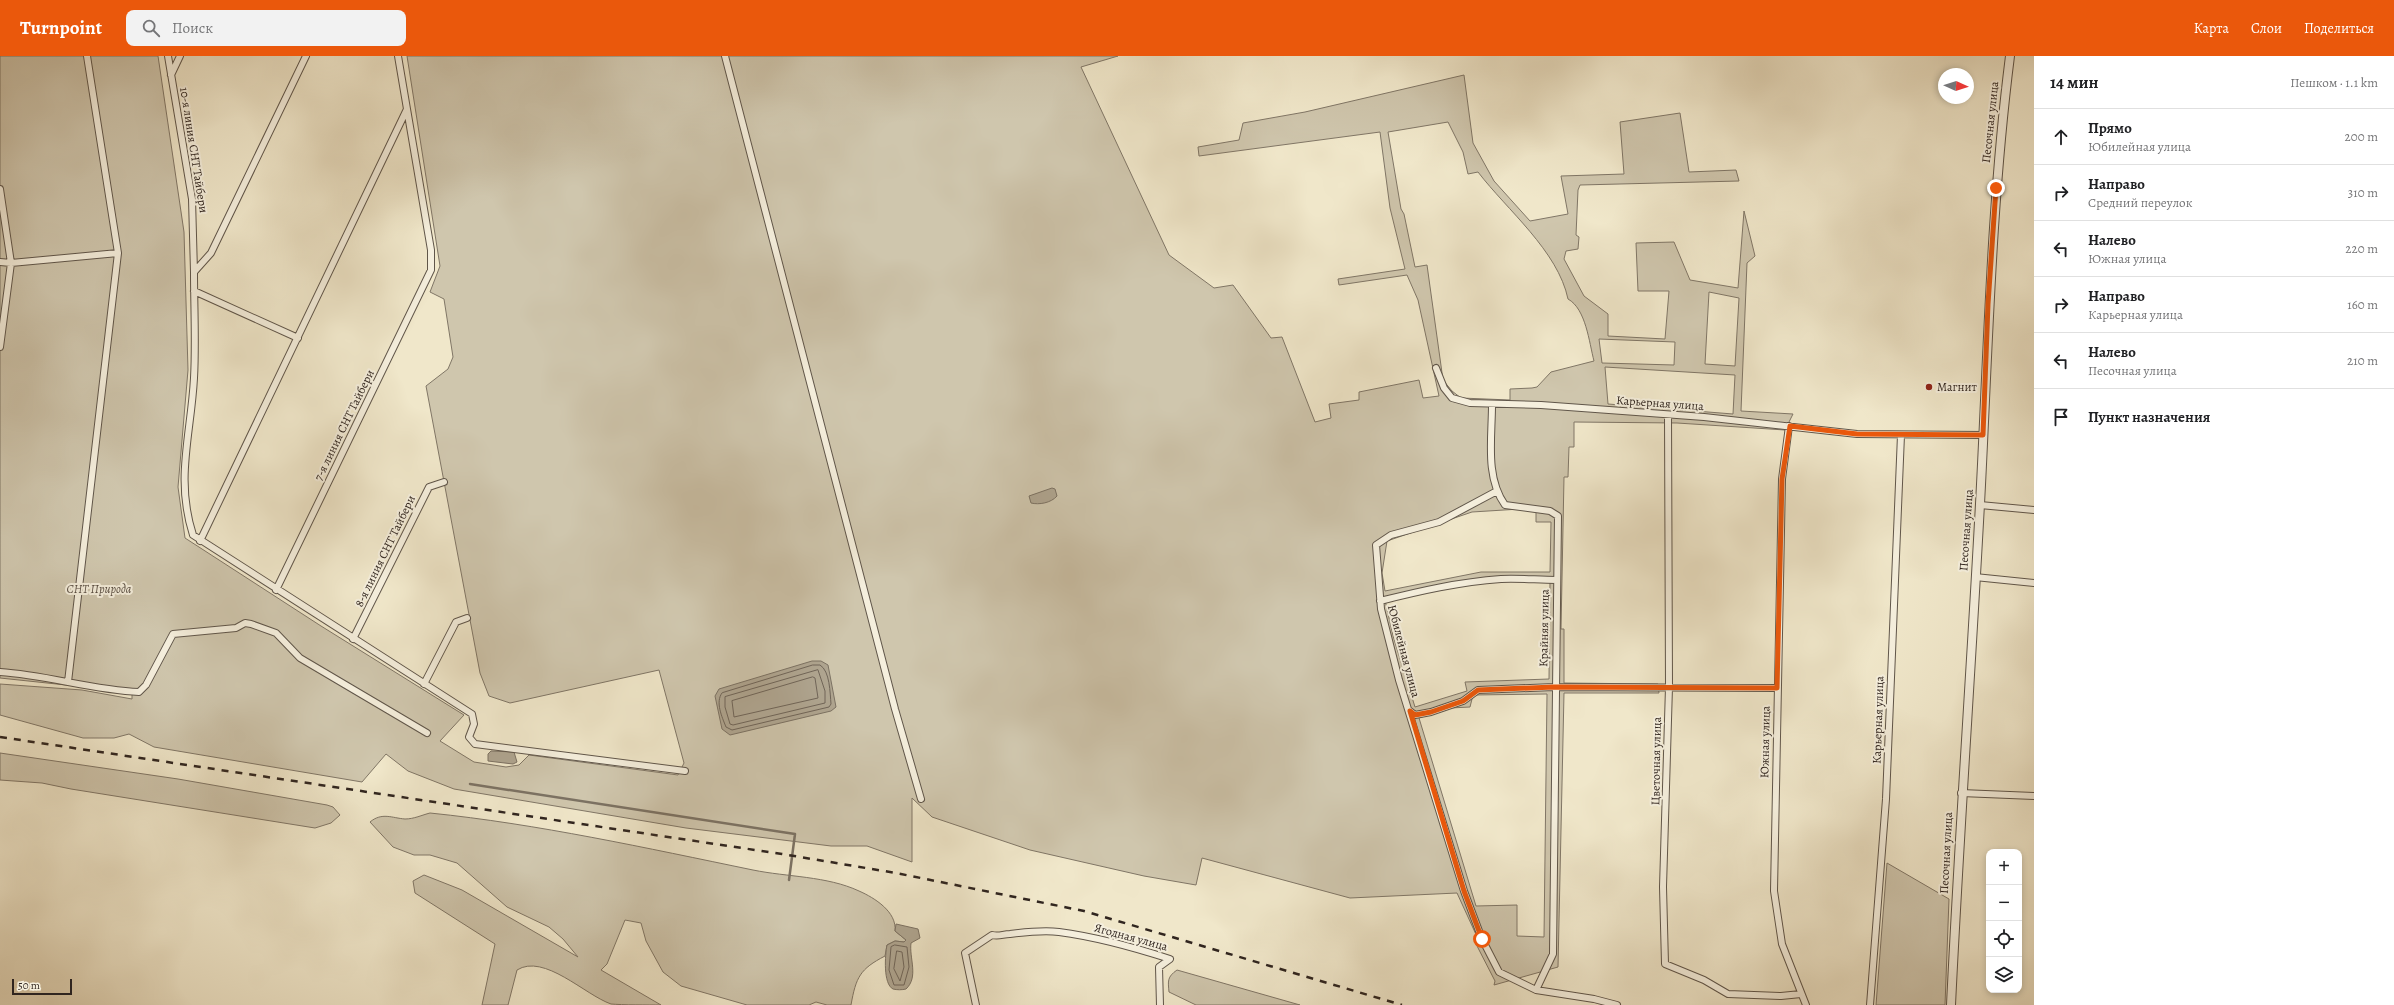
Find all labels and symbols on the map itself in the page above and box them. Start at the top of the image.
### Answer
north arrow [1938,68,1974,104]
street label: Песочная улица [1978,80,2002,164]
street label: 10-я линия СНТ Тайбери [176,86,212,214]
route end [1987,179,2005,197]
street label: 7-я линия СНТ Тайбери [310,367,378,483]
place label: Магнит [1937,379,1978,395]
marker: Магнит [1924,382,1934,392]
street label: Карьерная улица [1616,392,1705,414]
street label: Песочная улица [1955,488,1977,571]
street label: 8-я линия СНТ Тайбери [351,492,419,610]
park label: СНТ Природа [67,581,132,597]
street label: Крайняя улица [1535,588,1553,667]
street label: Юбилейная улица [1384,603,1424,699]
street label: Карьерная улица [1868,675,1888,764]
street label: Южная улица [1756,705,1774,778]
street label: Цветочная улица [1647,716,1665,805]
street label: Песочная улица [1936,811,1956,894]
street label: Ягодная улица [1092,919,1170,955]
route start [1473,930,1491,948]
scale bar [12,977,72,996]

